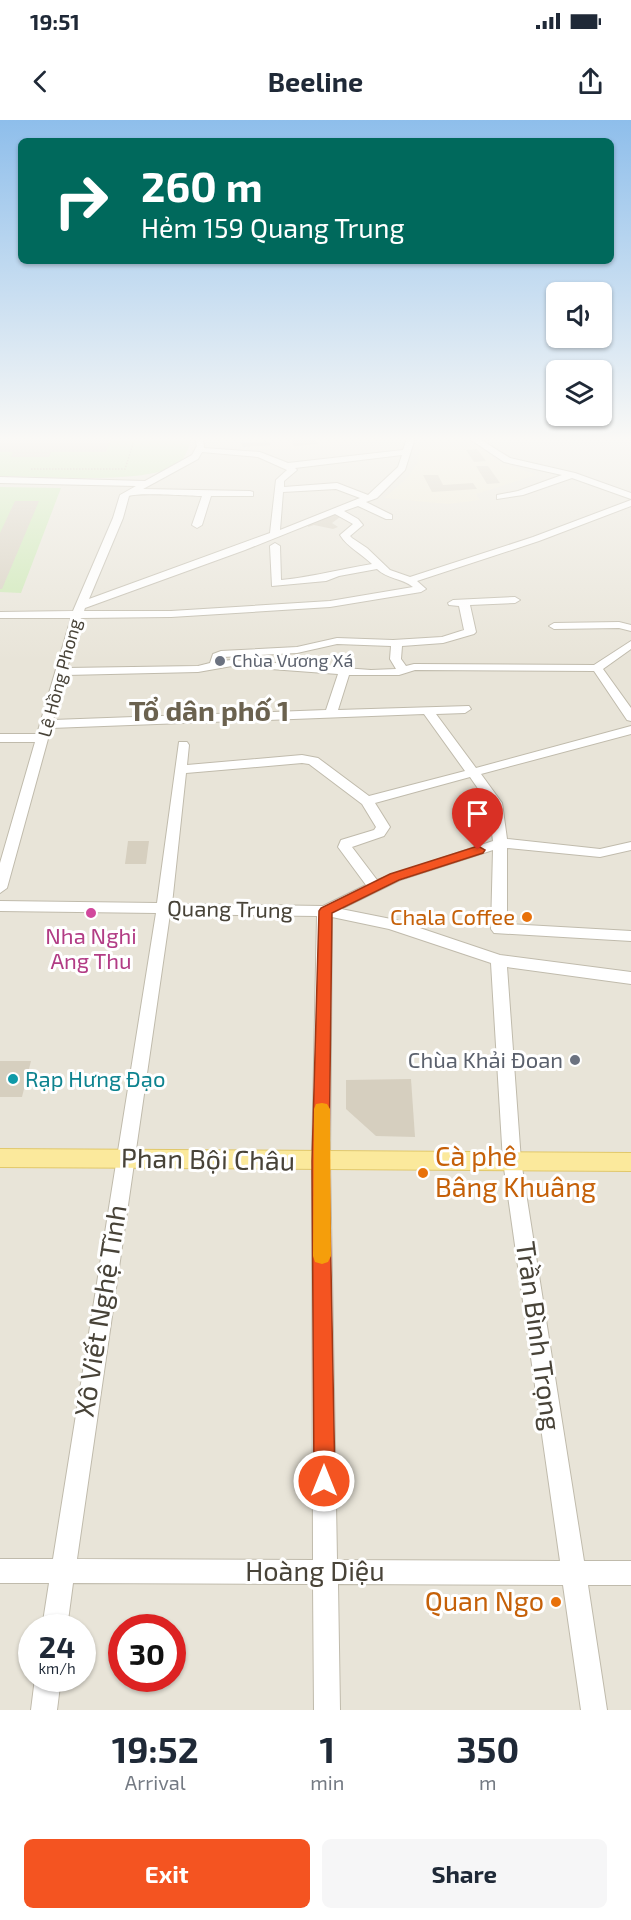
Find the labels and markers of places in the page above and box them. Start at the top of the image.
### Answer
place label: Chùa Vương Xá [232,649,353,671]
marker: Chùa Vương Xá [213,654,227,668]
pin [452,788,503,850]
place label: Chala Coffee [390,903,515,929]
marker: Nha Nghi Ang Thu [84,906,98,920]
marker: Chala Coffee [520,910,534,924]
place label: Nha Nghi Ang Thu [45,922,137,973]
place label: Chùa Khải Đoan [408,1046,563,1072]
marker: Chùa Khải Đoan [568,1053,582,1067]
place label: Rạp Hưng Đạo [25,1065,165,1091]
marker: Rạp Hưng Đạo [6,1072,20,1086]
place label: Cà phê Bâng Khuâng [435,1139,596,1203]
marker: Cà phê Bâng Khuâng [416,1166,430,1180]
place label: Quan Ngo [425,1584,544,1617]
marker: Quan Ngo [549,1595,563,1609]

